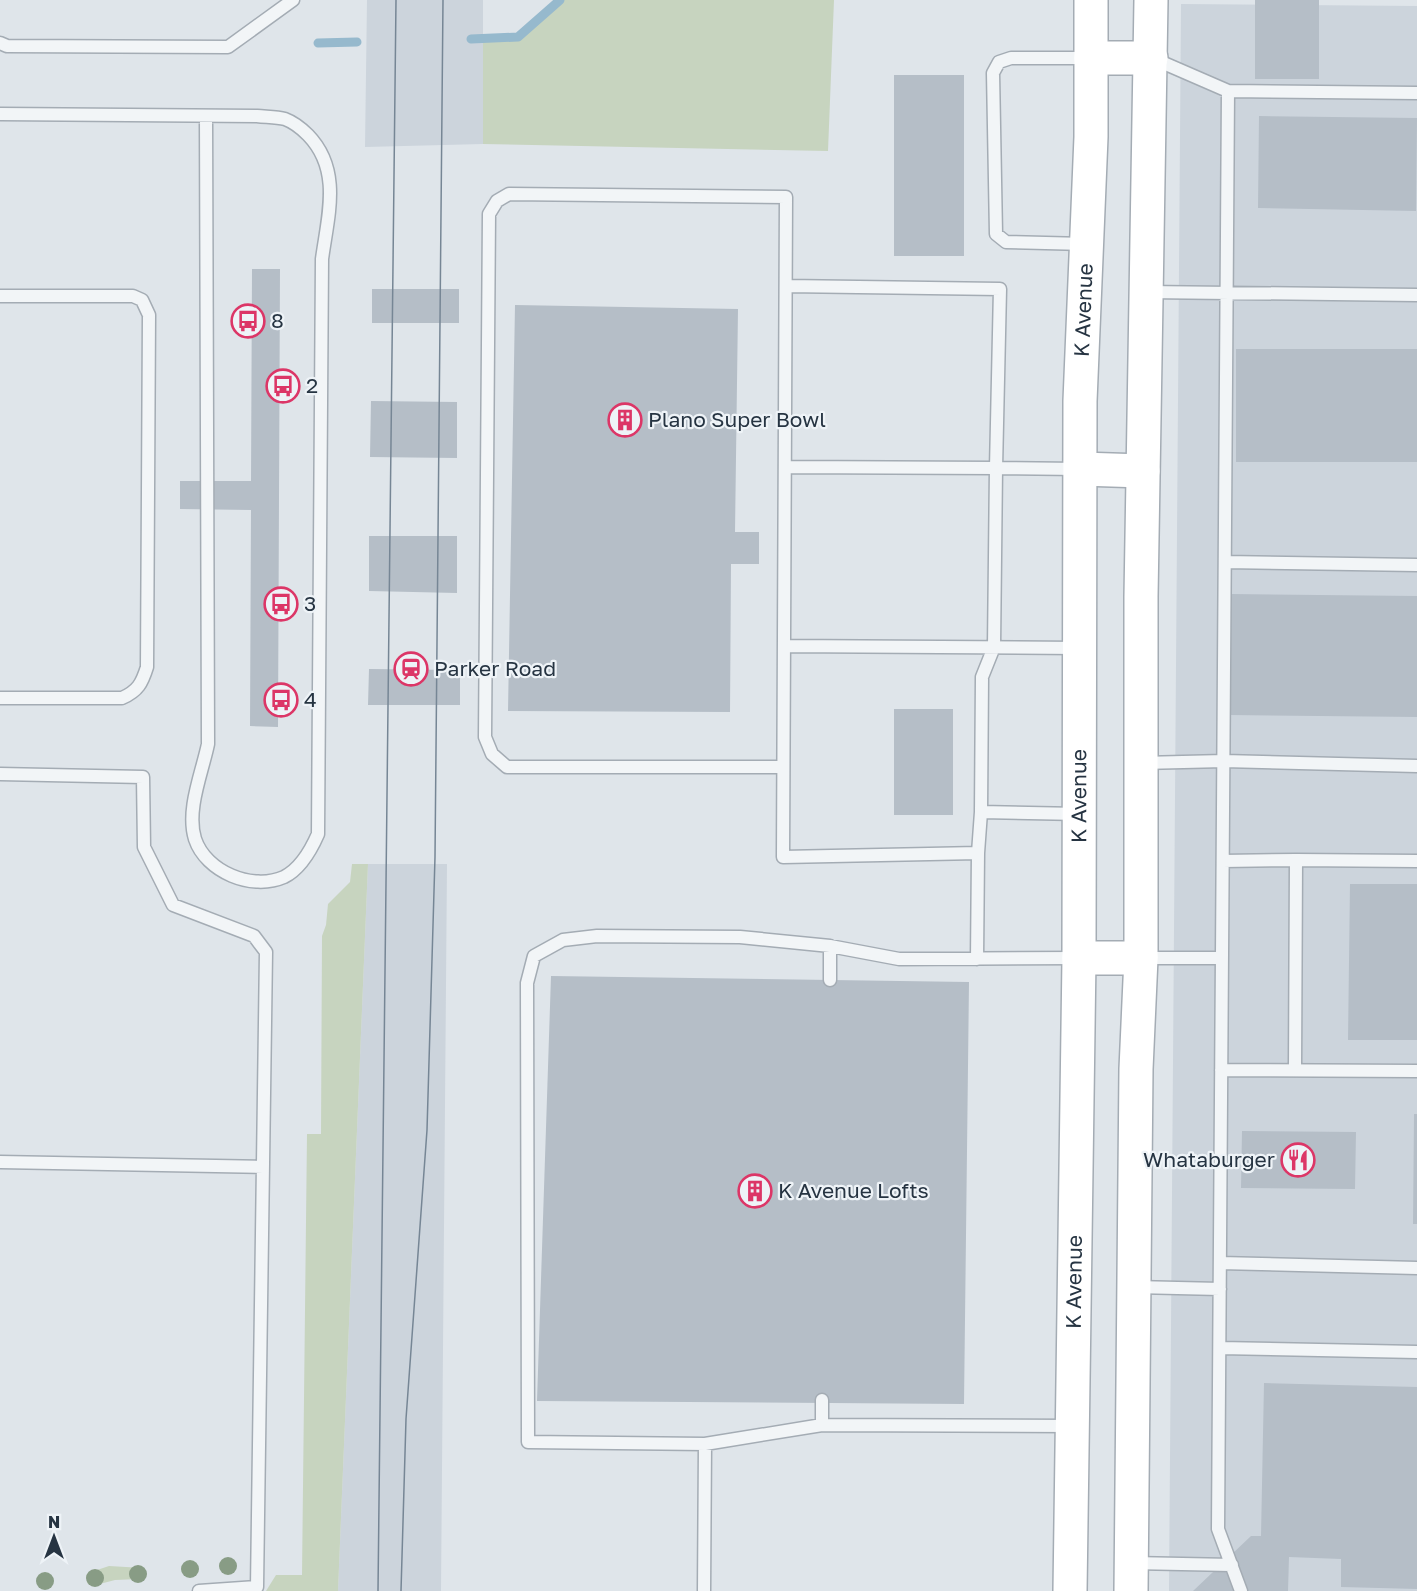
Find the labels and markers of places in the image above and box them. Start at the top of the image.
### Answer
bus stop icon: 8 [230,303,266,339]
place label: 8 [271,307,284,333]
bus stop icon: 2 [265,368,301,404]
place label: 2 [306,372,318,398]
building icon: Plano Super Bowl [607,402,643,438]
place label: Plano Super Bowl [648,406,826,432]
bus stop icon: 3 [263,586,299,622]
place label: 3 [304,590,316,616]
station icon: Parker Road [393,651,429,687]
place label: Parker Road [434,655,556,681]
bus stop icon: 4 [263,682,299,718]
place label: 4 [304,686,317,712]
restaurant icon: Whataburger [1280,1142,1316,1178]
place label: Whataburger [1143,1146,1275,1172]
building icon: K Avenue Lofts [737,1173,773,1209]
place label: K Avenue Lofts [778,1177,929,1203]

